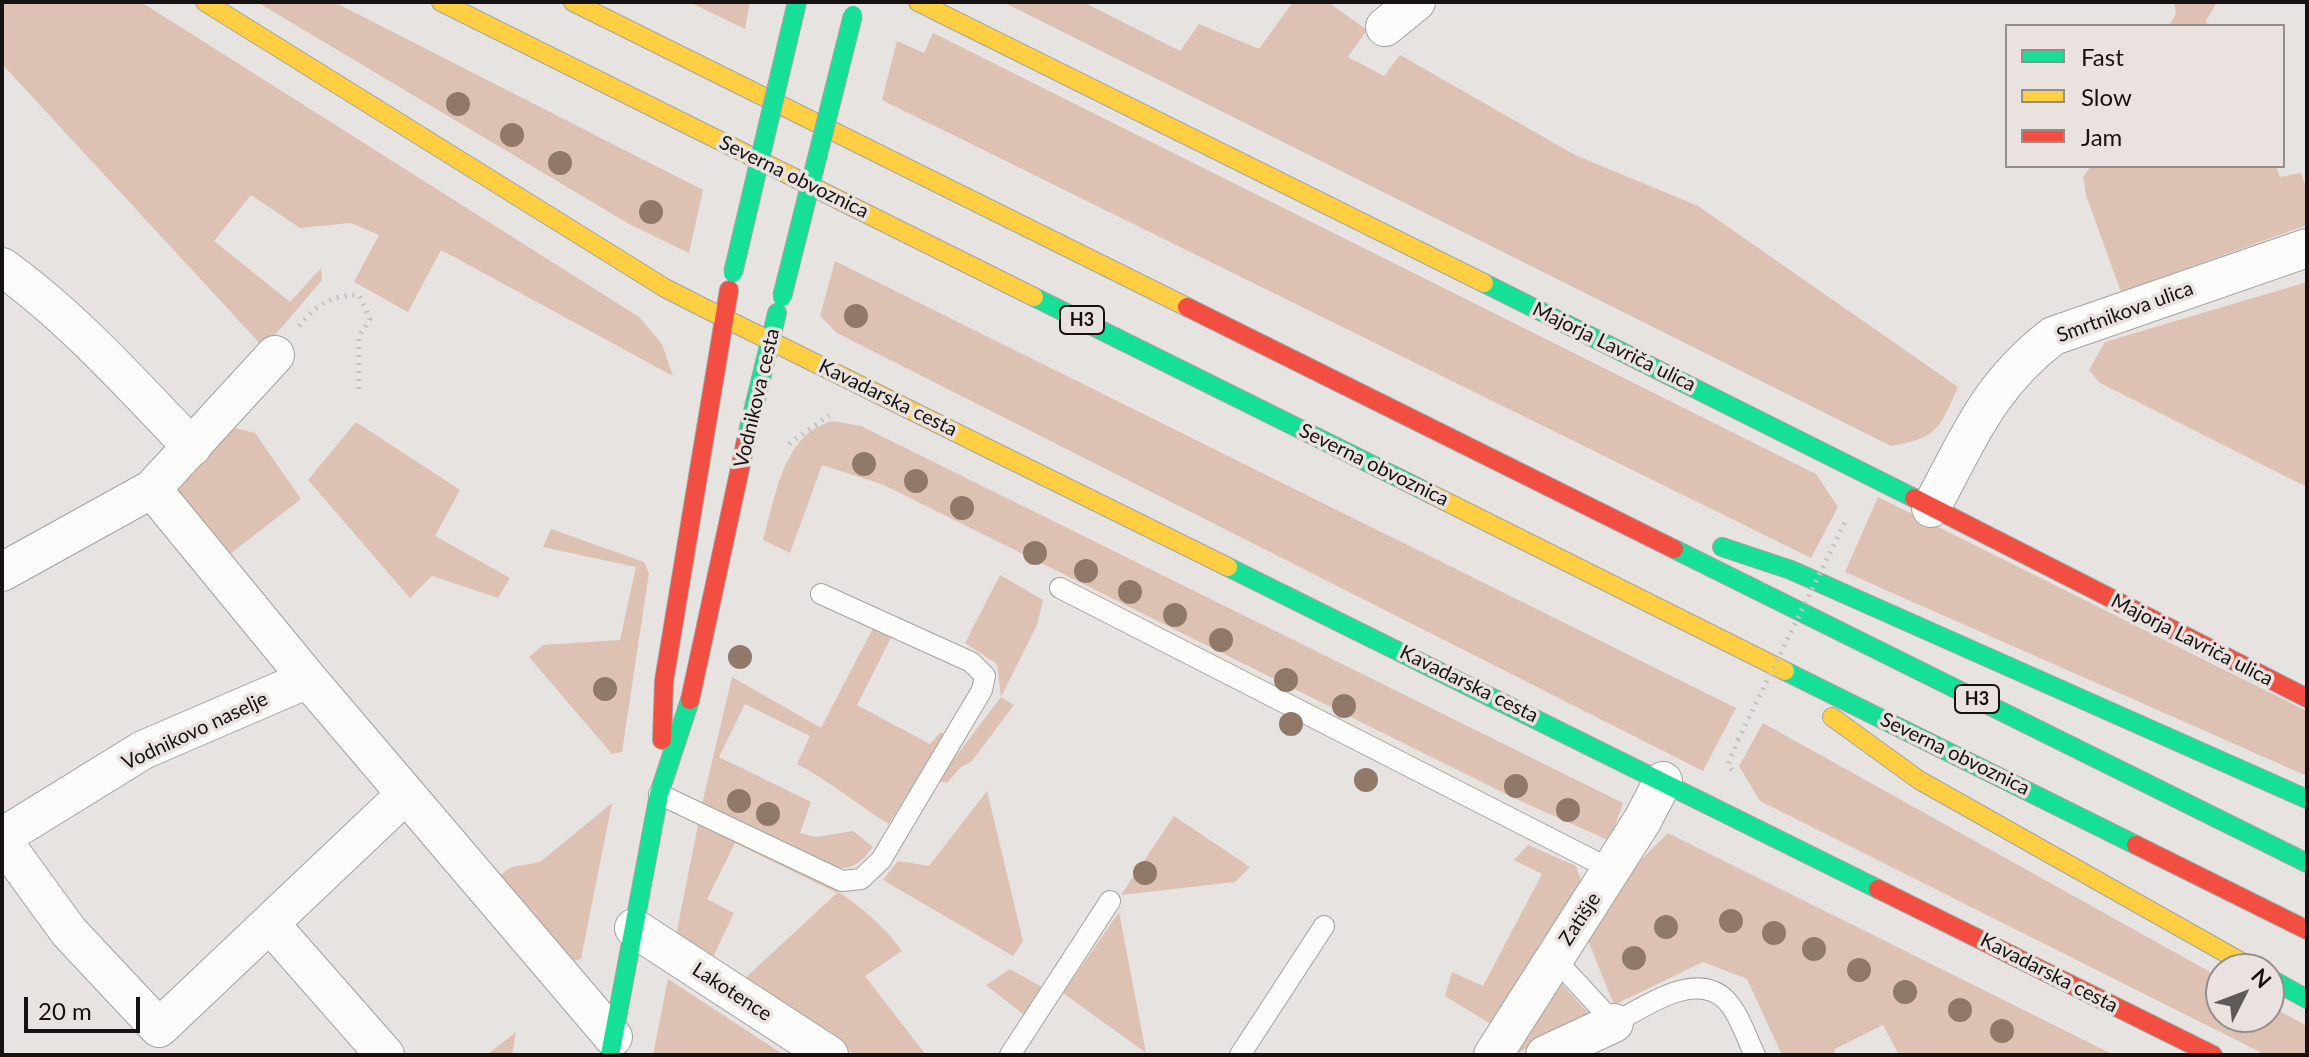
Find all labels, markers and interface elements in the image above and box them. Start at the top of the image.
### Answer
legend [2005,24,2285,168]
text: Fast [2081,42,2124,71]
text: Slow [2081,82,2132,111]
text: Jam [2081,122,2122,151]
street label: Severna obvoznica [715,130,873,224]
street label: Smrtnikova ulica [2053,276,2197,348]
street label: Majorja Lavriča ulica [1528,297,1700,397]
road number: H3 [1060,306,1104,334]
street label: Vodnikova cesta [729,326,785,470]
street label: Kavadarska cesta [815,354,961,442]
street label: Severna obvoznica [1295,418,1453,512]
street label: Majorja Lavriča ulica [2107,589,2277,691]
street label: Kavadarska cesta [1396,640,1542,728]
road number: H3 [1955,685,1999,713]
street label: Vodnikovo naselje [118,687,272,775]
street label: Severna obvoznica [1876,707,2034,801]
street label: Zatišje [1554,888,1606,950]
street label: Kavadarska cesta [1976,928,2122,1018]
north arrow [2205,953,2285,1033]
street label: Lakotence [688,958,776,1026]
text: N [2246,963,2277,993]
scale bar [28,981,144,1031]
text: 20 m [38,996,92,1025]

